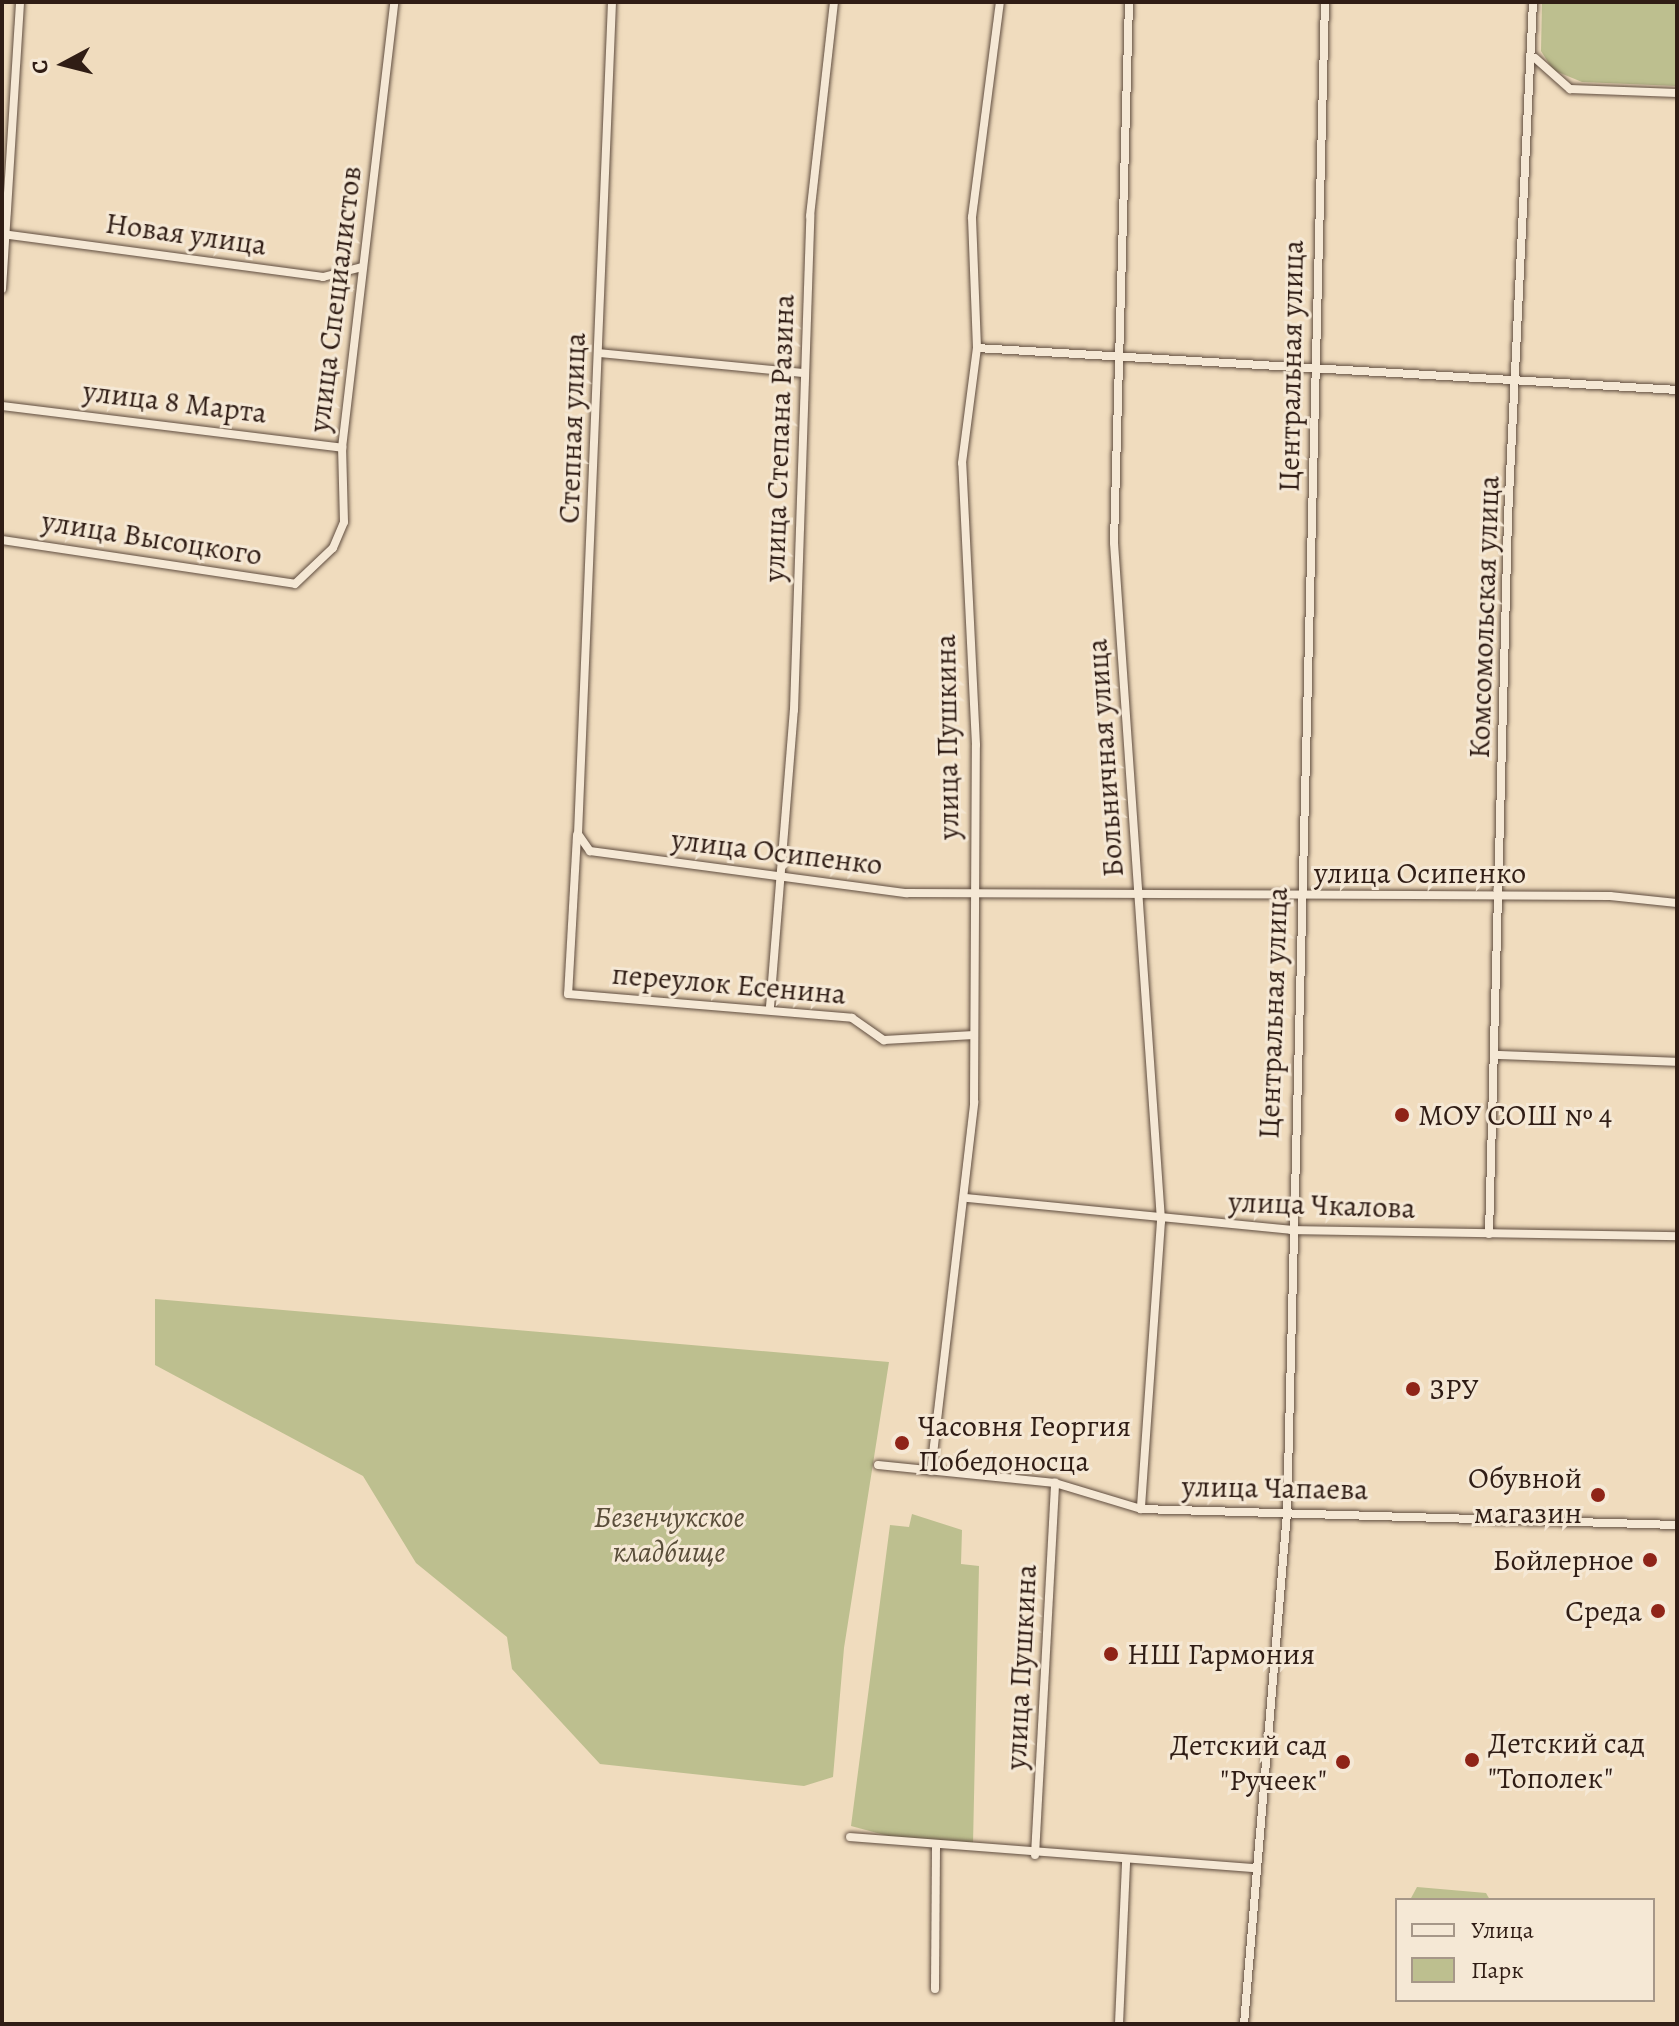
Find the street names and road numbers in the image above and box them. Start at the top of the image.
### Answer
street label: улица Специалистов [301,164,369,434]
street label: Новая улица [103,205,269,263]
street label: Центральная улица [1271,240,1311,492]
street label: улица Степана Разина [756,294,802,582]
street label: Степная улица [551,332,593,524]
street label: улица 8 Марта [81,373,269,431]
street label: Комсомольская улица [1461,475,1507,759]
street label: улица Высоцкого [39,503,265,573]
street label: улица Пушкина [927,634,967,840]
street label: Больничная улица [1079,638,1131,878]
street label: улица Осипенко [670,821,884,883]
street label: улица Осипенко [1314,855,1526,891]
street label: Центральная улица [1251,887,1295,1139]
street label: переулок Есенина [610,956,848,1012]
street label: улица Чкалова [1228,1184,1416,1226]
street label: улица Чапаева [1182,1468,1368,1508]
street label: улица Пушкина [998,1563,1044,1771]

